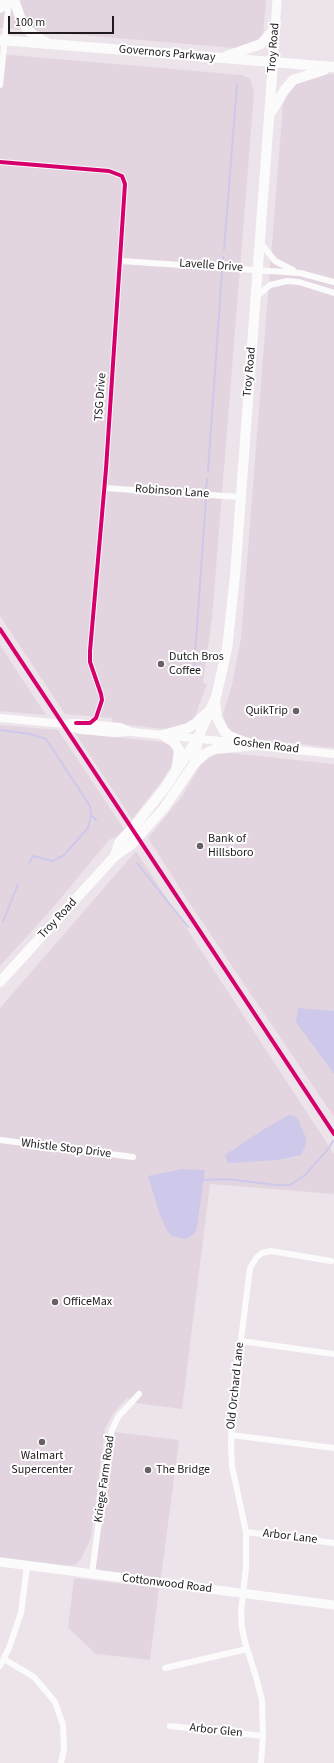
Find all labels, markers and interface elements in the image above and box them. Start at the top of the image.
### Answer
scale bar [10,8,116,34]
text: 100 m [15,14,45,31]
street label: Troy Road [265,22,283,74]
street label: Governors Parkway [118,43,216,65]
street label: Lavelle Drive [179,257,243,275]
street label: Troy Road [241,346,259,398]
street label: TSG Drive [92,372,110,422]
street label: Robinson Lane [134,482,210,502]
place label: Dutch Bros Coffee [169,650,224,678]
marker: Dutch Bros Coffee [156,659,166,669]
place label: QuikTrip [245,704,288,718]
marker: QuikTrip [291,706,301,716]
street label: Goshen Road [232,735,300,757]
place label: Bank of Hillsboro [208,832,254,860]
marker: Bank of Hillsboro [195,841,205,851]
street label: Troy Road [36,896,80,942]
street label: Whistle Stop Drive [20,1136,112,1162]
place label: OfficeMax [63,1295,112,1309]
marker: OfficeMax [50,1297,60,1307]
street label: Old Orchard Lane [224,1342,248,1430]
street label: Kriege Farm Road [92,1434,118,1524]
marker: Walmart Supercenter [37,1437,47,1447]
place label: Walmart Supercenter [11,1449,73,1477]
place label: The Bridge [156,1463,210,1477]
marker: The Bridge [143,1465,153,1475]
street label: Arbor Lane [262,1527,318,1547]
street label: Cottonwood Road [121,1571,213,1597]
street label: Arbor Glen [189,1721,243,1741]

